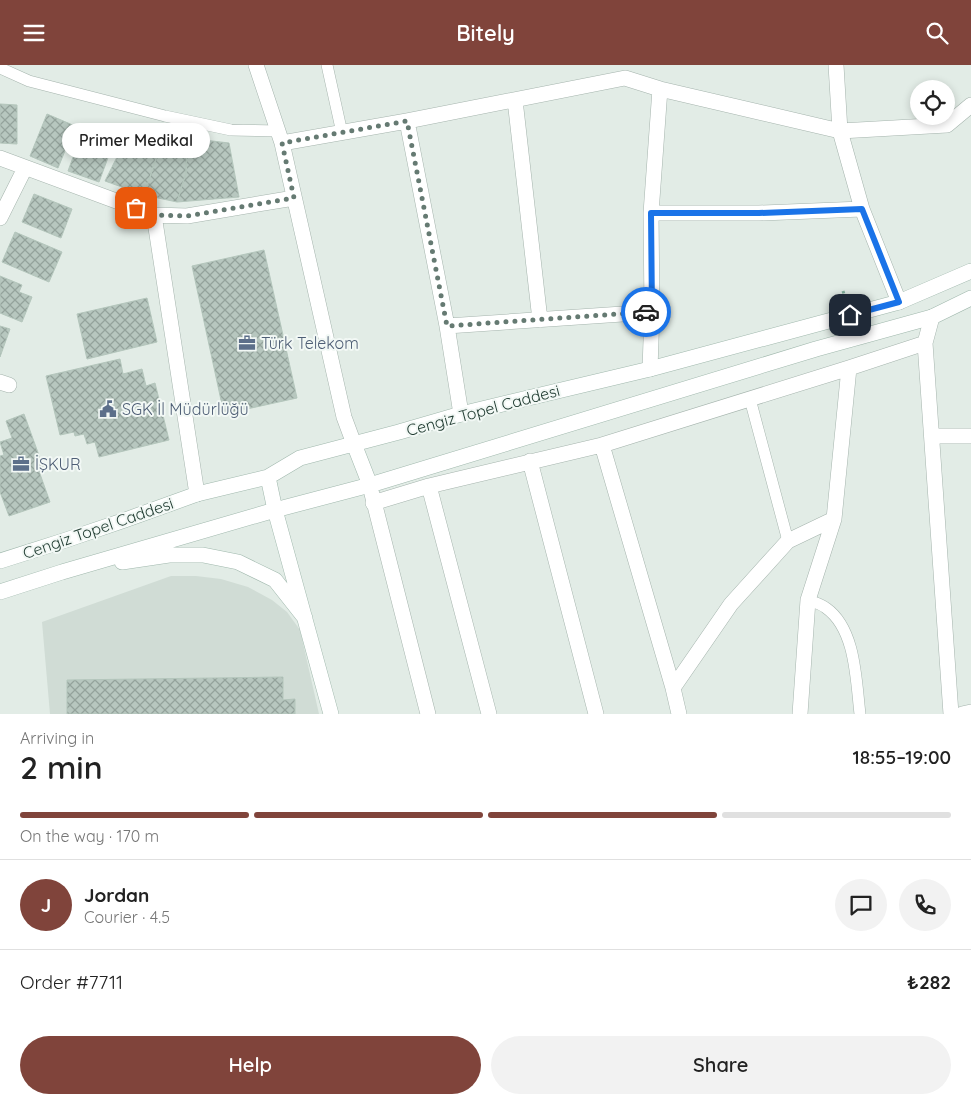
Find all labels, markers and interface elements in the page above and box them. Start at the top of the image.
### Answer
icon: menu [20,19,48,47]
text: Bitely [456,19,515,47]
icon: search [923,19,951,47]
map controls [910,80,955,125]
button: locate [910,80,955,125]
callout: Primer Medikal [62,123,210,158]
text: Primer Medikal [79,130,193,150]
pin [115,187,157,229]
icon: bag [122,194,150,222]
courier [621,287,671,337]
pin [829,294,871,336]
icon: car [632,298,660,326]
icon: home [836,301,864,329]
office icon: Türk Telekom [237,333,257,353]
place label: Türk Telekom [261,333,359,353]
street label: Cengiz Topel Caddesi [404,380,562,440]
public building icon: SGK İl Müdürlüğü [98,399,118,419]
place label: SGK İl Müdürlüğü [122,399,249,419]
office icon: İŞKUR [11,454,31,474]
place label: İŞKUR [35,454,81,474]
street label: Cengiz Topel Caddesi [20,493,176,563]
text: Arriving in [20,728,94,748]
text: 18:55–19:00 [853,745,951,769]
text: 2 min [20,747,103,787]
text: On the way · 170 m [20,826,159,846]
button: chat [835,879,887,931]
button: phone [899,879,951,931]
text: Jordan [84,883,149,907]
text: J [41,893,51,917]
text: Courier · 4.5 [84,907,170,927]
text: Order #7711 [20,970,123,994]
text: ₺282 [907,970,951,994]
button: Help [20,1036,481,1094]
button: Share [491,1036,951,1094]

